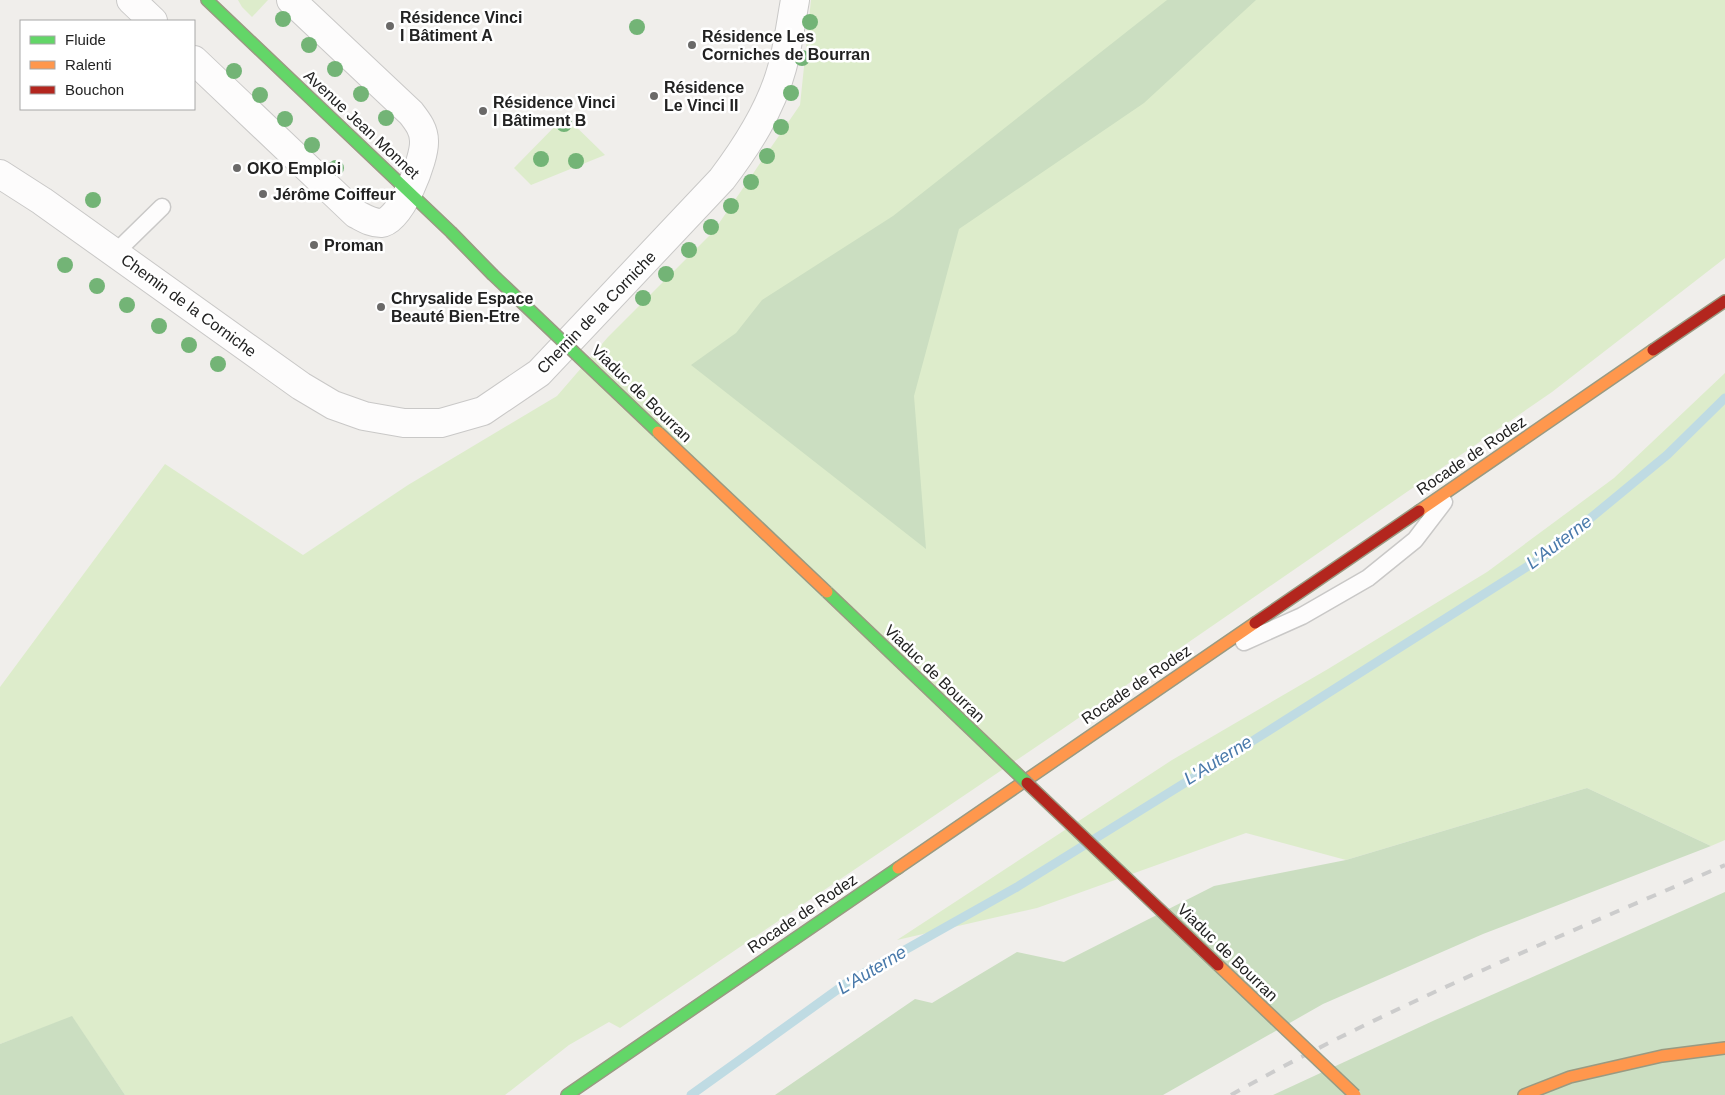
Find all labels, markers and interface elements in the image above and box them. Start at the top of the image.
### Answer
place label: Résidence Vinci I Bâtiment A [400,9,522,44]
legend [20,20,195,110]
marker: Résidence Vinci I Bâtiment A [384,20,396,32]
place label: Résidence Les Corniches de Bourran [702,28,870,63]
text: Fluide [65,31,106,48]
marker: Résidence Les Corniches de Bourran [686,39,698,51]
text: Ralenti [65,56,112,73]
street label: Avenue Jean Monnet [301,67,423,182]
place label: Résidence Le Vinci II [664,79,744,114]
text: Bouchon [65,81,124,98]
marker: Résidence Le Vinci II [648,90,660,102]
place label: Résidence Vinci I Bâtiment B [493,94,615,129]
marker: Résidence Vinci I Bâtiment B [477,105,489,117]
place label: OKO Emploi [247,160,341,177]
marker: OKO Emploi [231,162,243,174]
place label: Jérôme Coiffeur [273,186,396,203]
marker: Jérôme Coiffeur [257,188,269,200]
place label: Proman [324,237,384,254]
marker: Proman [308,239,320,251]
street label: Chemin de la Corniche [534,248,659,377]
street label: Chemin de la Corniche [118,251,260,360]
place label: Chrysalide Espace Beauté Bien-Etre [391,290,533,325]
marker: Chrysalide Espace Beauté Bien-Etre [375,301,387,313]
street label: Viaduc de Bourran [588,341,695,445]
street label: Rocade de Rodez [1413,413,1529,498]
water label: L'Auterne [1522,511,1596,573]
street label: Viaduc de Bourran [881,621,988,725]
street label: Rocade de Rodez [1078,642,1194,727]
water label: L'Auterne [1180,731,1256,789]
street label: Rocade de Rodez [744,871,860,956]
street label: Viaduc de Bourran [1174,900,1281,1004]
water label: L'Auterne [834,942,910,998]

